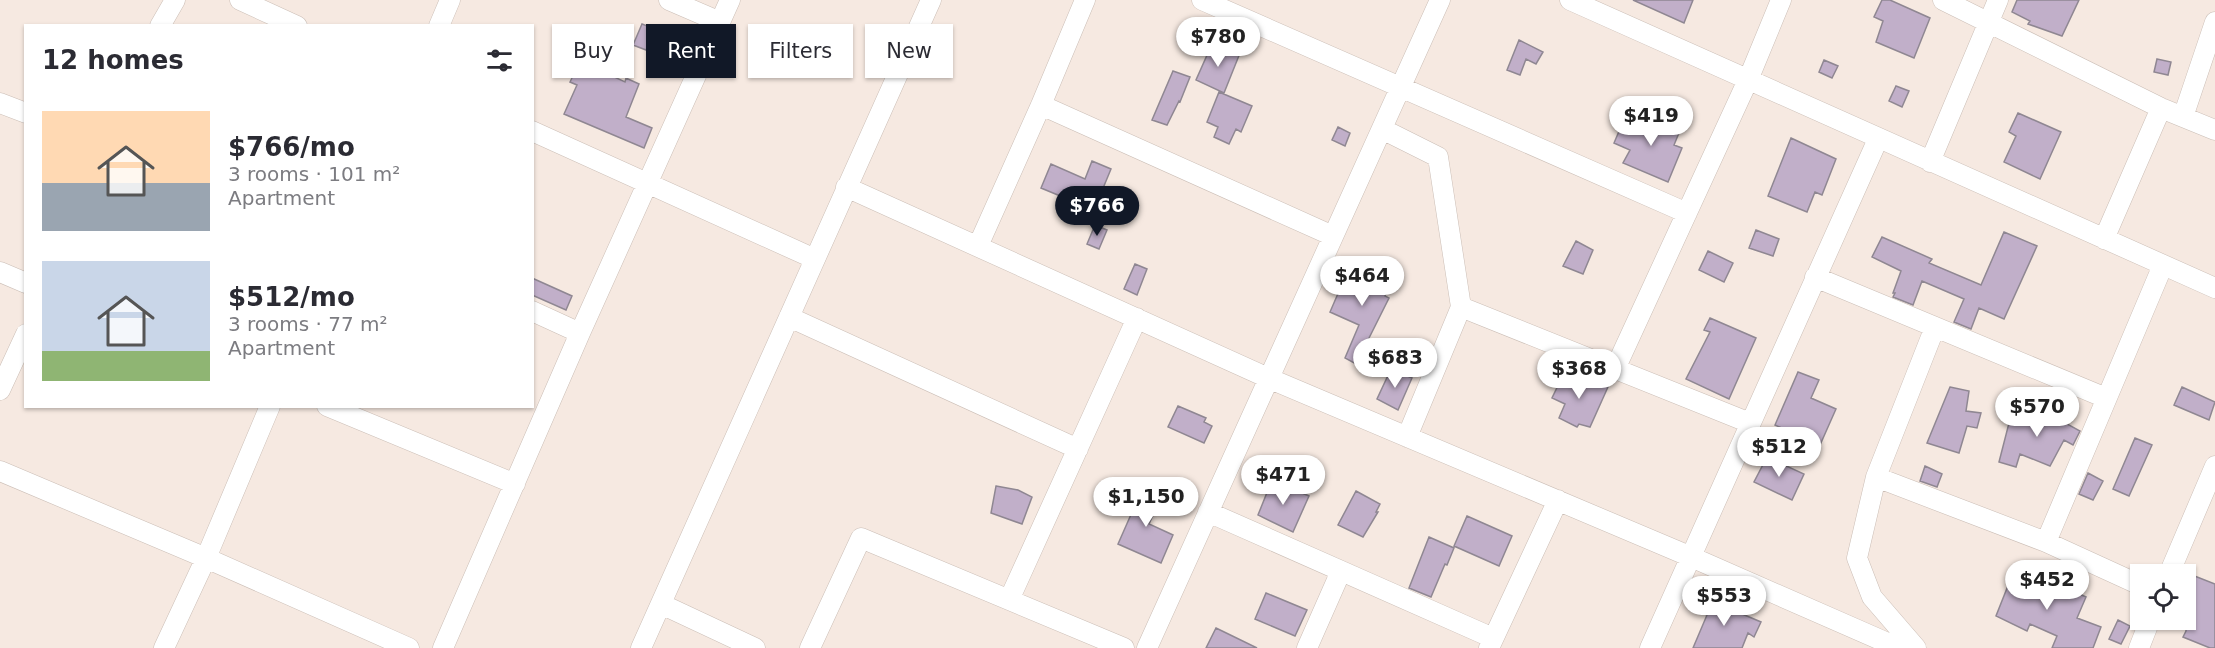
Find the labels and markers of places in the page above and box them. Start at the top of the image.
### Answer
pin: $780 [1182,17,1254,68]
pin: $419 [1615,96,1687,147]
pin: $766 [1061,186,1133,237]
pin: $464 [1326,256,1398,307]
pin: $683 [1359,338,1431,389]
pin: $368 [1543,349,1615,400]
pin: $570 [2001,387,2073,438]
pin: $512 [1743,427,1815,478]
pin: $471 [1247,455,1319,506]
pin: $1,150 [1097,477,1195,528]
pin: $452 [2011,560,2083,611]
pin: $553 [1688,576,1760,627]

